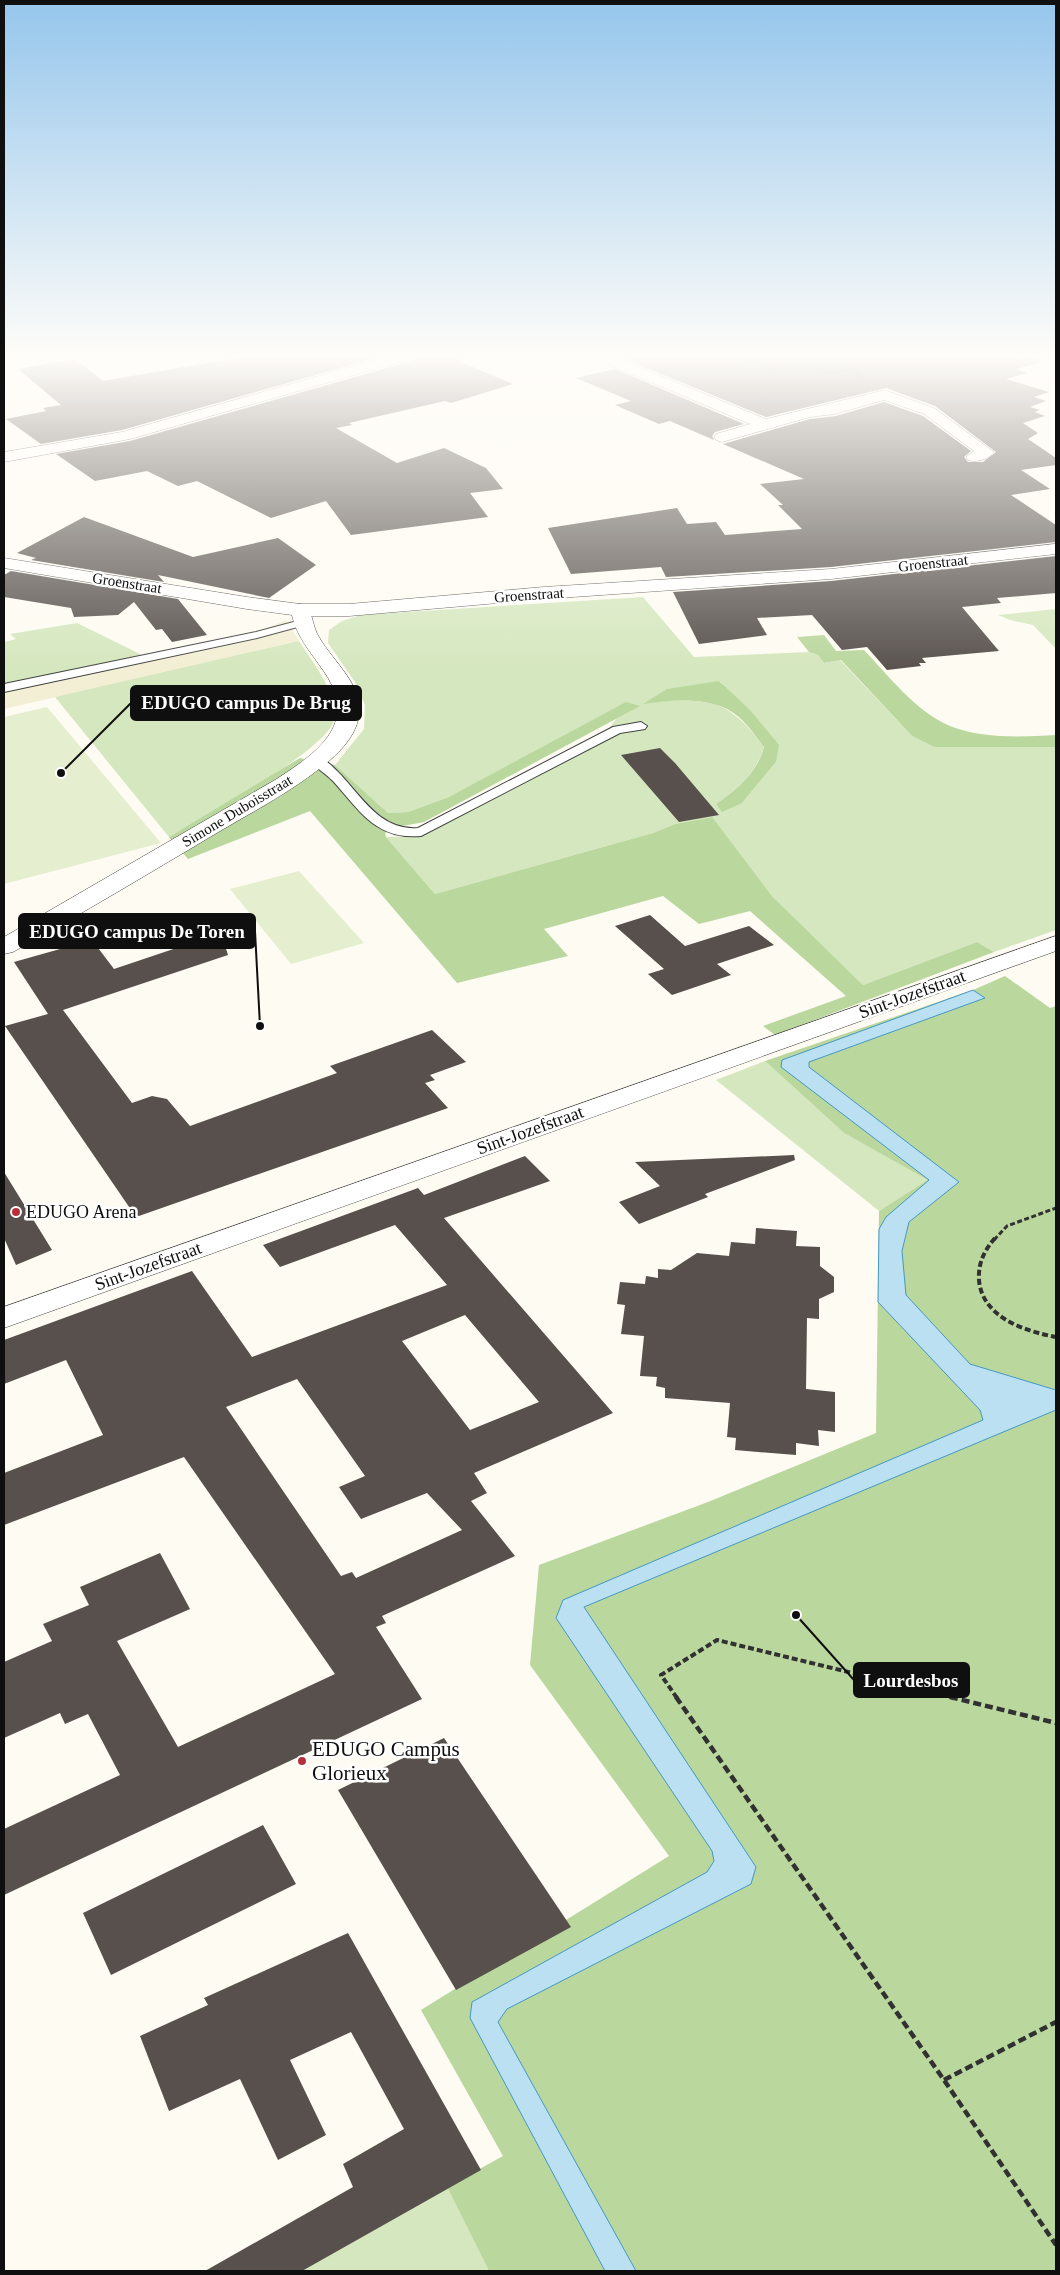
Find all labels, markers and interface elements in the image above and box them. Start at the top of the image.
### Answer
street label: Groenstraat [897,551,969,575]
street label: Groenstraat [91,570,164,597]
street label: Groenstraat [494,585,565,605]
callout: EDUGO campus De Brug [131,686,361,720]
text: EDUGO campus De Brug [141,692,351,713]
street label: Simone Duboisstraat [179,771,296,850]
callout: EDUGO campus De Toren [19,914,255,948]
text: EDUGO campus De Toren [29,921,245,942]
street label: Sint-Jozefstraat [856,965,968,1023]
street label: Sint-Jozefstraat [474,1101,586,1159]
place label: EDUGO Arena [26,1202,136,1222]
marker: EDUGO Arena [10,1206,22,1218]
street label: Sint-Jozefstraat [92,1237,204,1295]
callout: Lourdesbos [854,1663,969,1697]
text: Lourdesbos [863,1670,959,1691]
place label: EDUGO Campus Glorieux [312,1737,460,1785]
marker: EDUGO Campus Glorieux [296,1755,308,1767]

